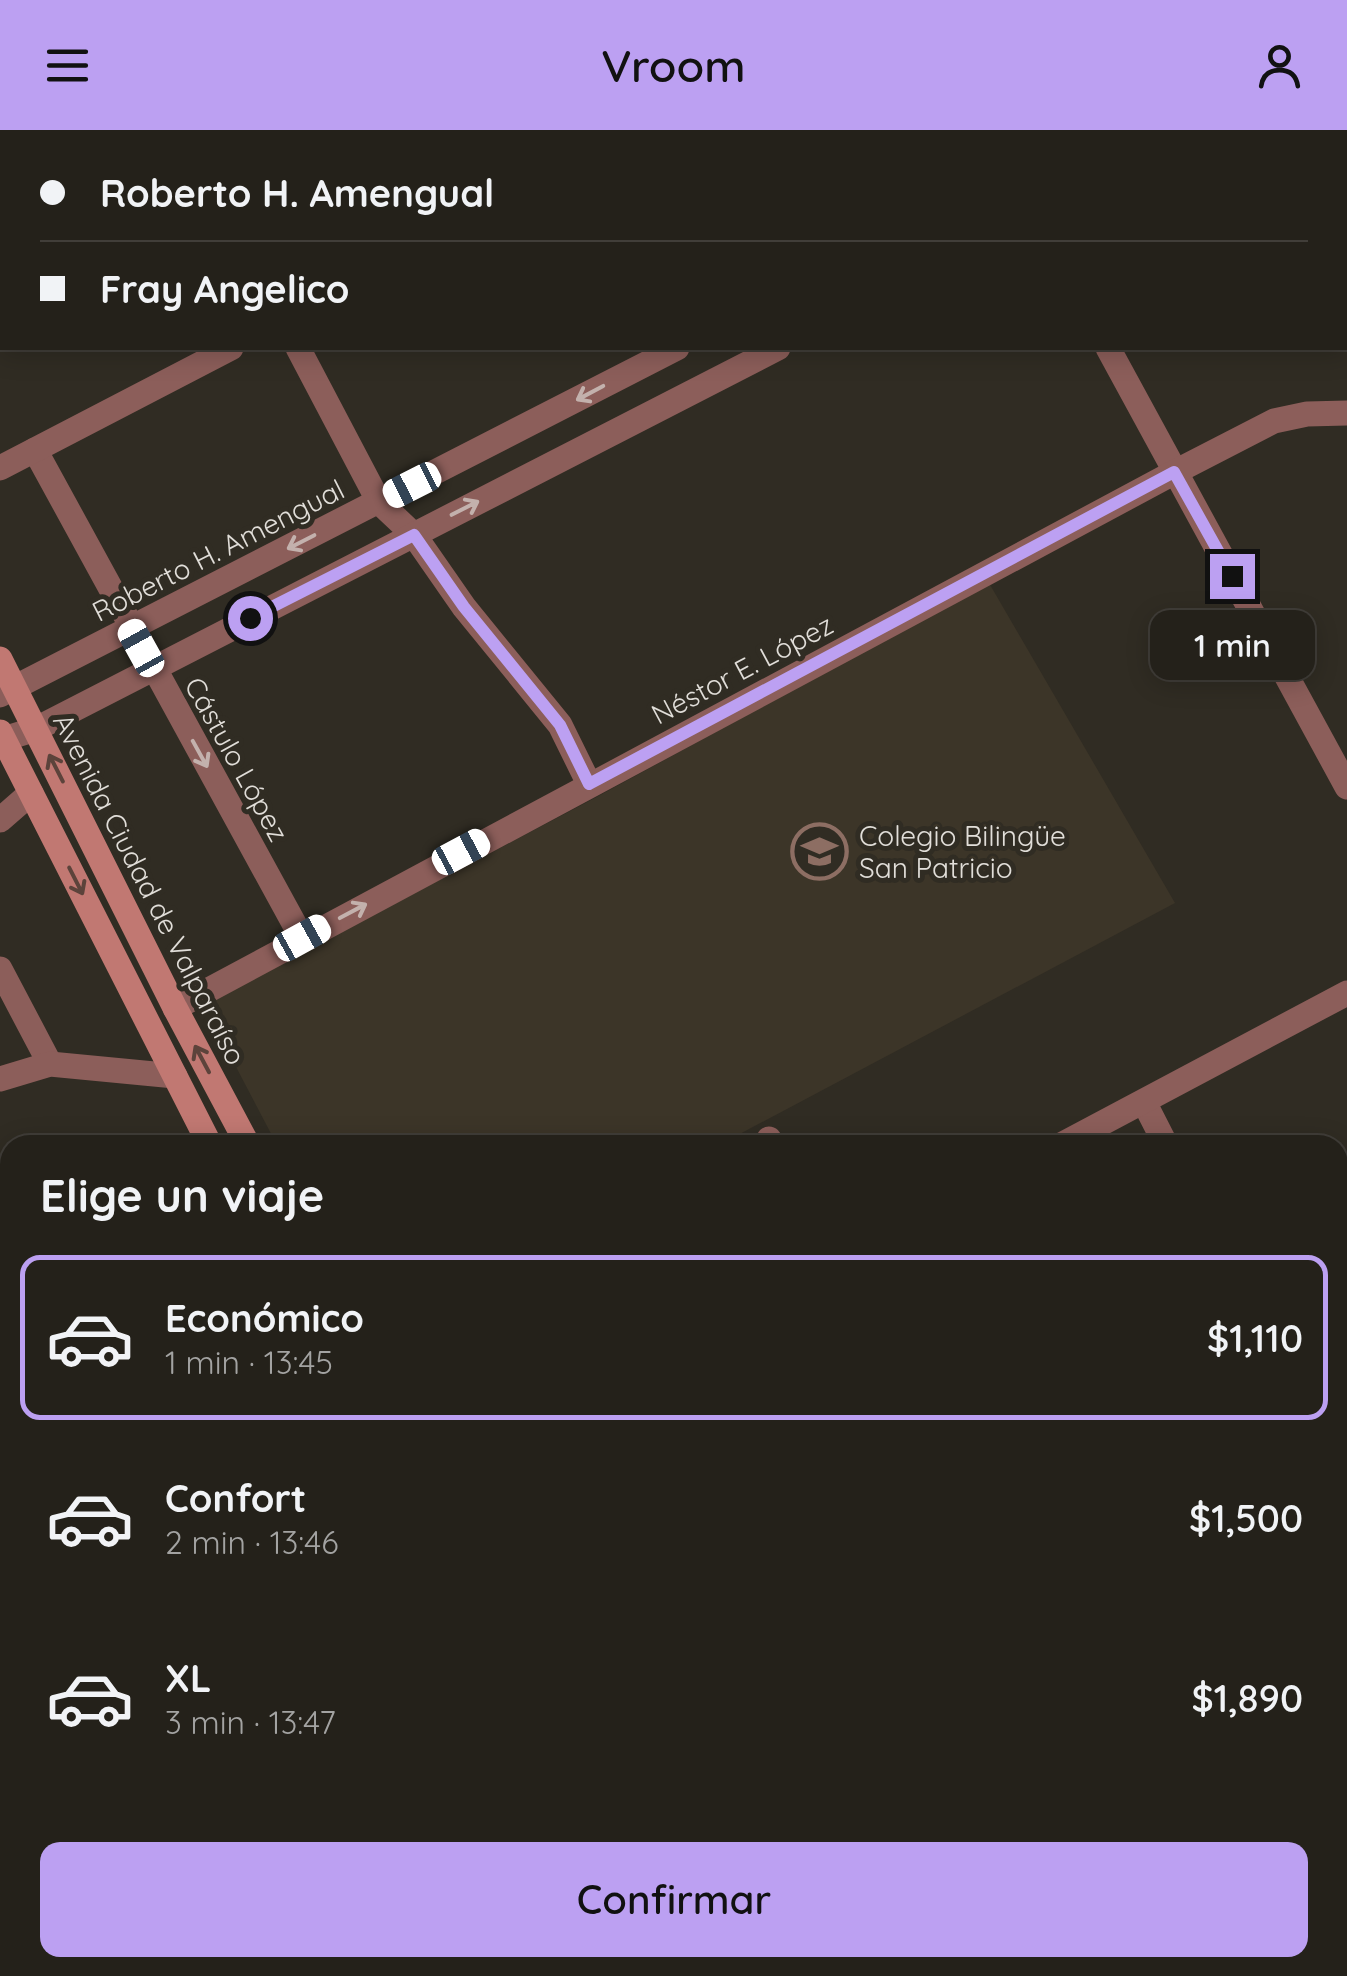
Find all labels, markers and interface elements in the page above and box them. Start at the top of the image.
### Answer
text: Vroom [601,37,746,93]
icon: menu [40,38,95,93]
icon: person [1252,38,1307,93]
text: Roberto H. Amengual [100,169,494,217]
text: Fray Angelico [100,265,349,313]
one-way arrow [576,383,606,403]
car [378,458,446,512]
street label: Roberto H. Amengual [86,471,350,629]
one-way arrow [450,498,480,517]
one-way arrow [287,533,317,552]
route end [1210,554,1255,599]
route start [228,596,273,641]
street label: Néstor E. López [645,606,839,732]
callout: 1 min [1150,611,1314,681]
car [113,614,169,682]
text: 1 min [1194,625,1271,665]
street label: Cástulo López [177,671,297,847]
street label: Avenida Ciudad de Valparaíso [46,707,254,1071]
one-way arrow [190,739,210,768]
one-way arrow [46,754,65,784]
place label: Colegio Bilingüe San Patricio [859,818,1066,885]
school or university icon: Colegio Bilingüe San Patricio [790,821,850,881]
car [427,825,495,879]
one-way arrow [67,866,86,896]
one-way arrow [337,900,367,920]
car [268,910,336,966]
one-way arrow [192,1044,211,1074]
text: Elige un viaje [40,1167,324,1223]
icon: car [45,1293,135,1383]
text: Económico [165,1294,364,1342]
text: $1,110 [1207,1314,1303,1362]
text: 1 min · 13:45 [165,1342,333,1382]
icon: car [45,1473,135,1563]
text: Confort [165,1474,306,1522]
text: $1,500 [1189,1494,1303,1542]
text: 2 min · 13:46 [165,1522,338,1562]
icon: car [45,1653,135,1743]
text: XL [165,1654,211,1702]
text: $1,890 [1192,1674,1303,1722]
text: 3 min · 13:47 [165,1702,336,1742]
button: Confirmar [40,1842,1308,1957]

